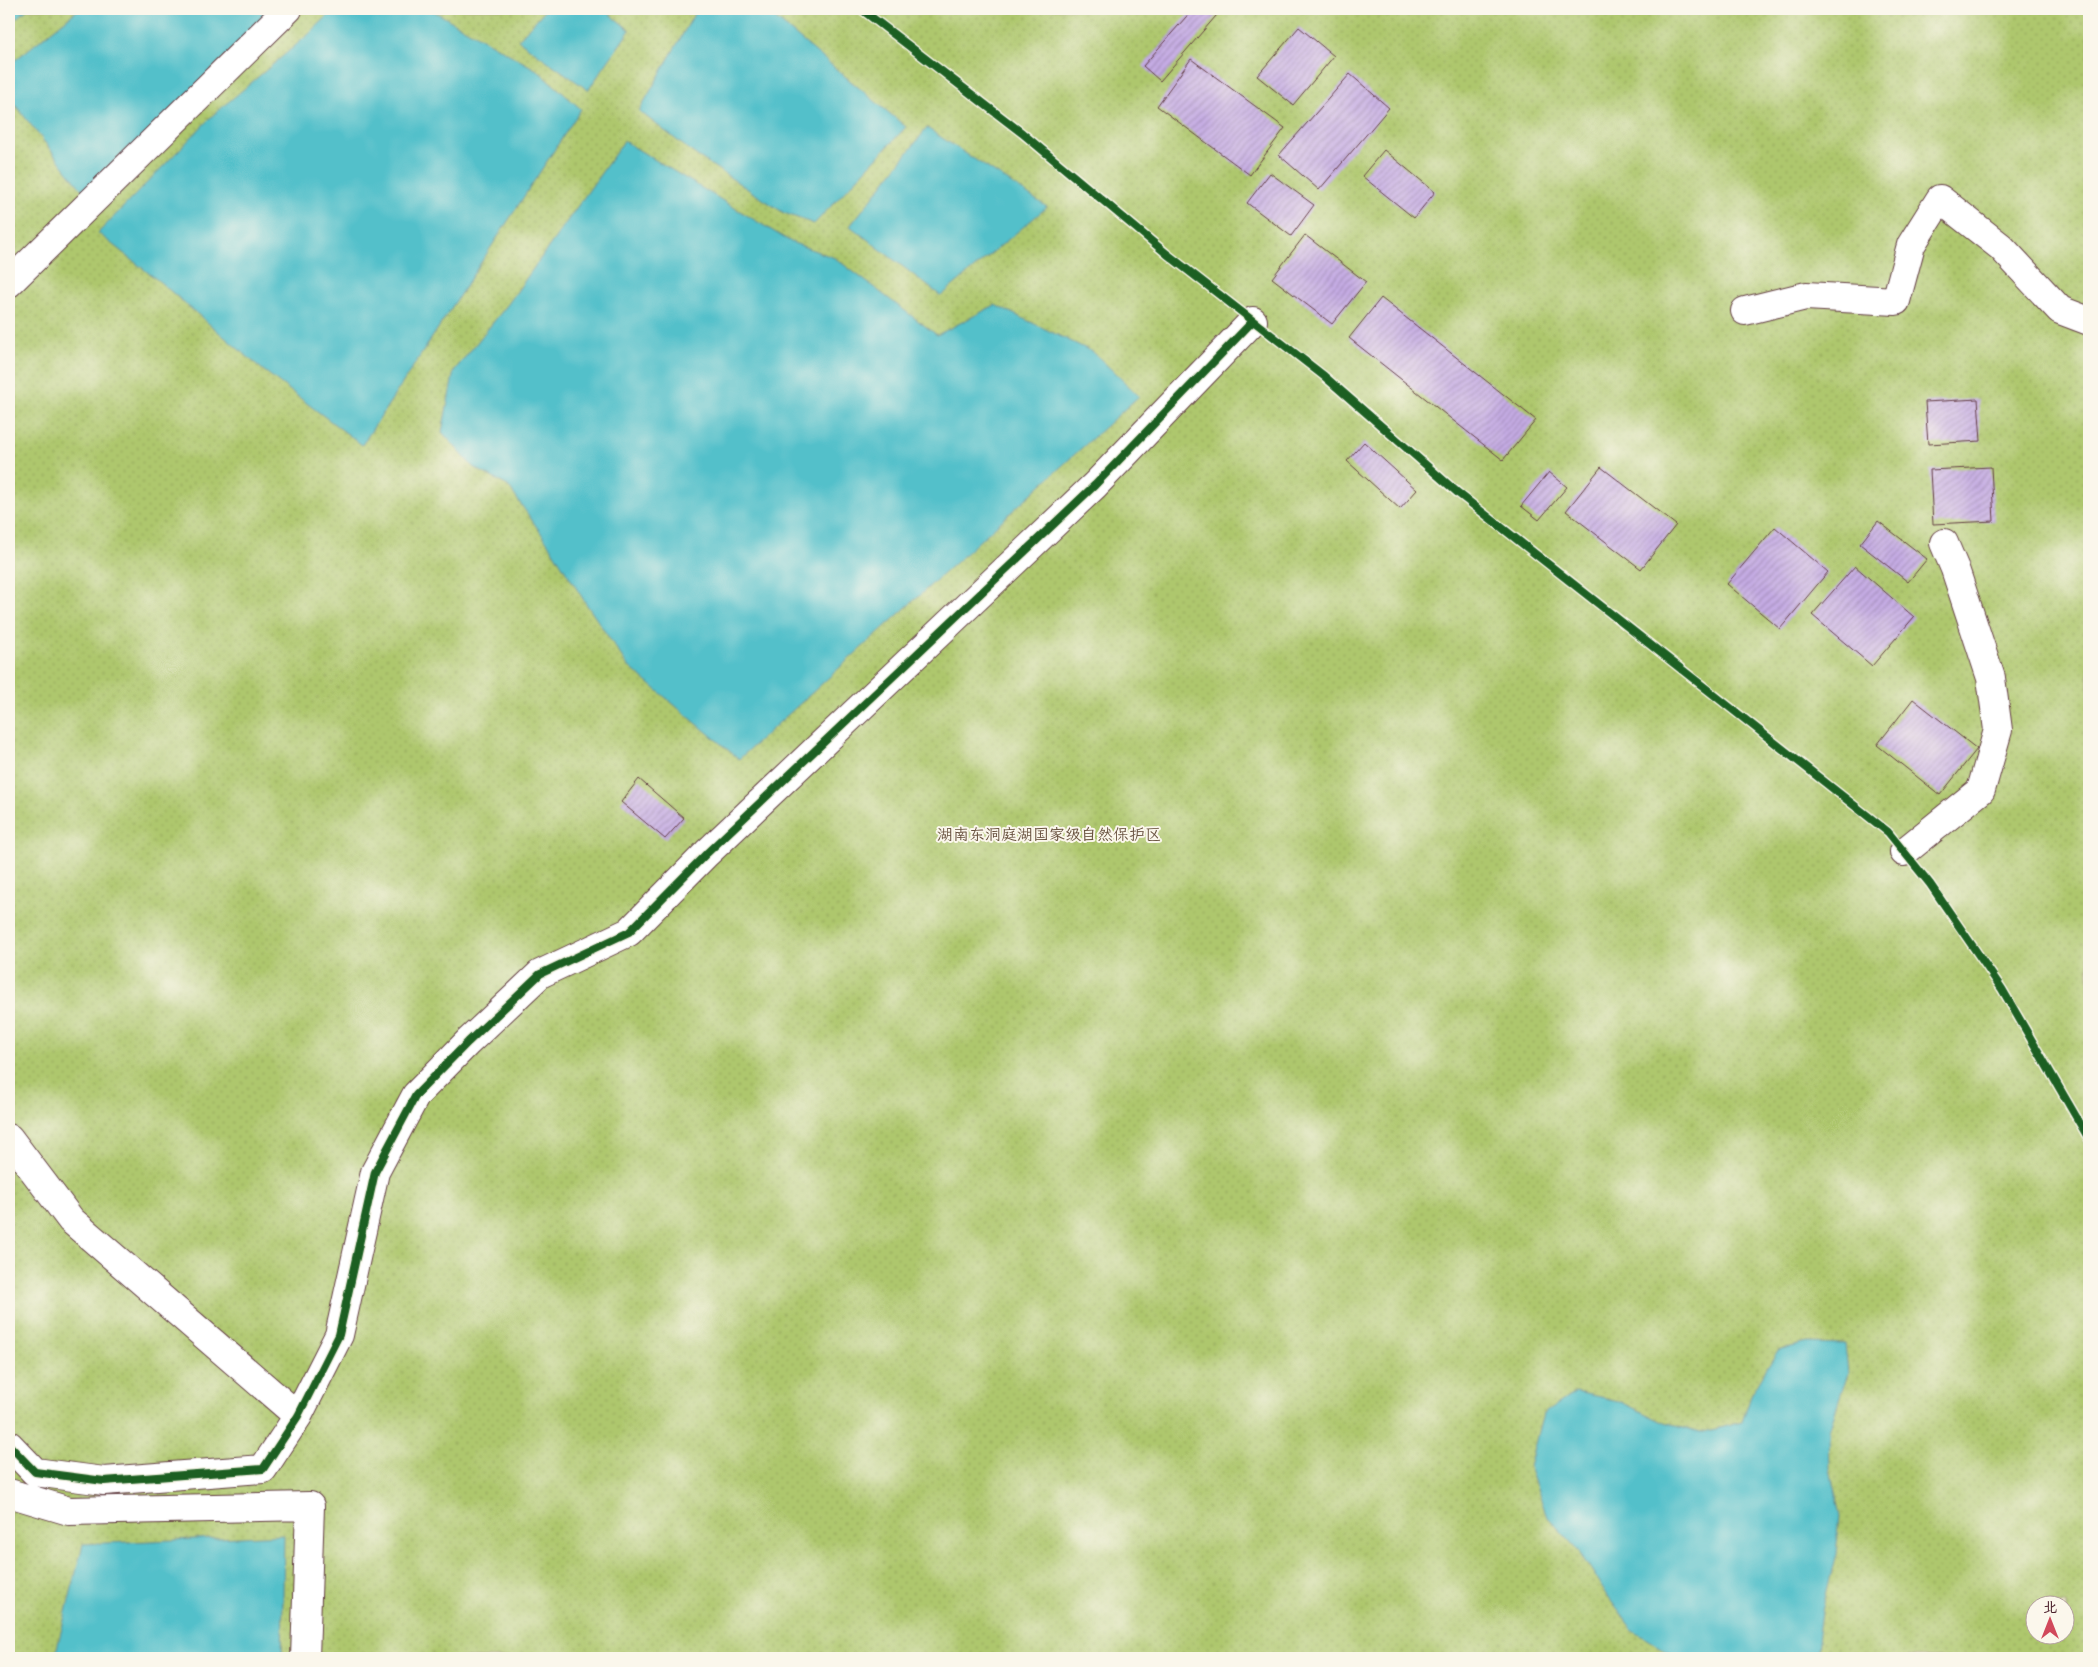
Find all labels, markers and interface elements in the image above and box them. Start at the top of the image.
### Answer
park label: 湖南东洞庭湖国家级自然保护区 [937,820,1161,849]
north arrow [2026,1594,2076,1644]
text: 北 [2043,1595,2057,1620]

